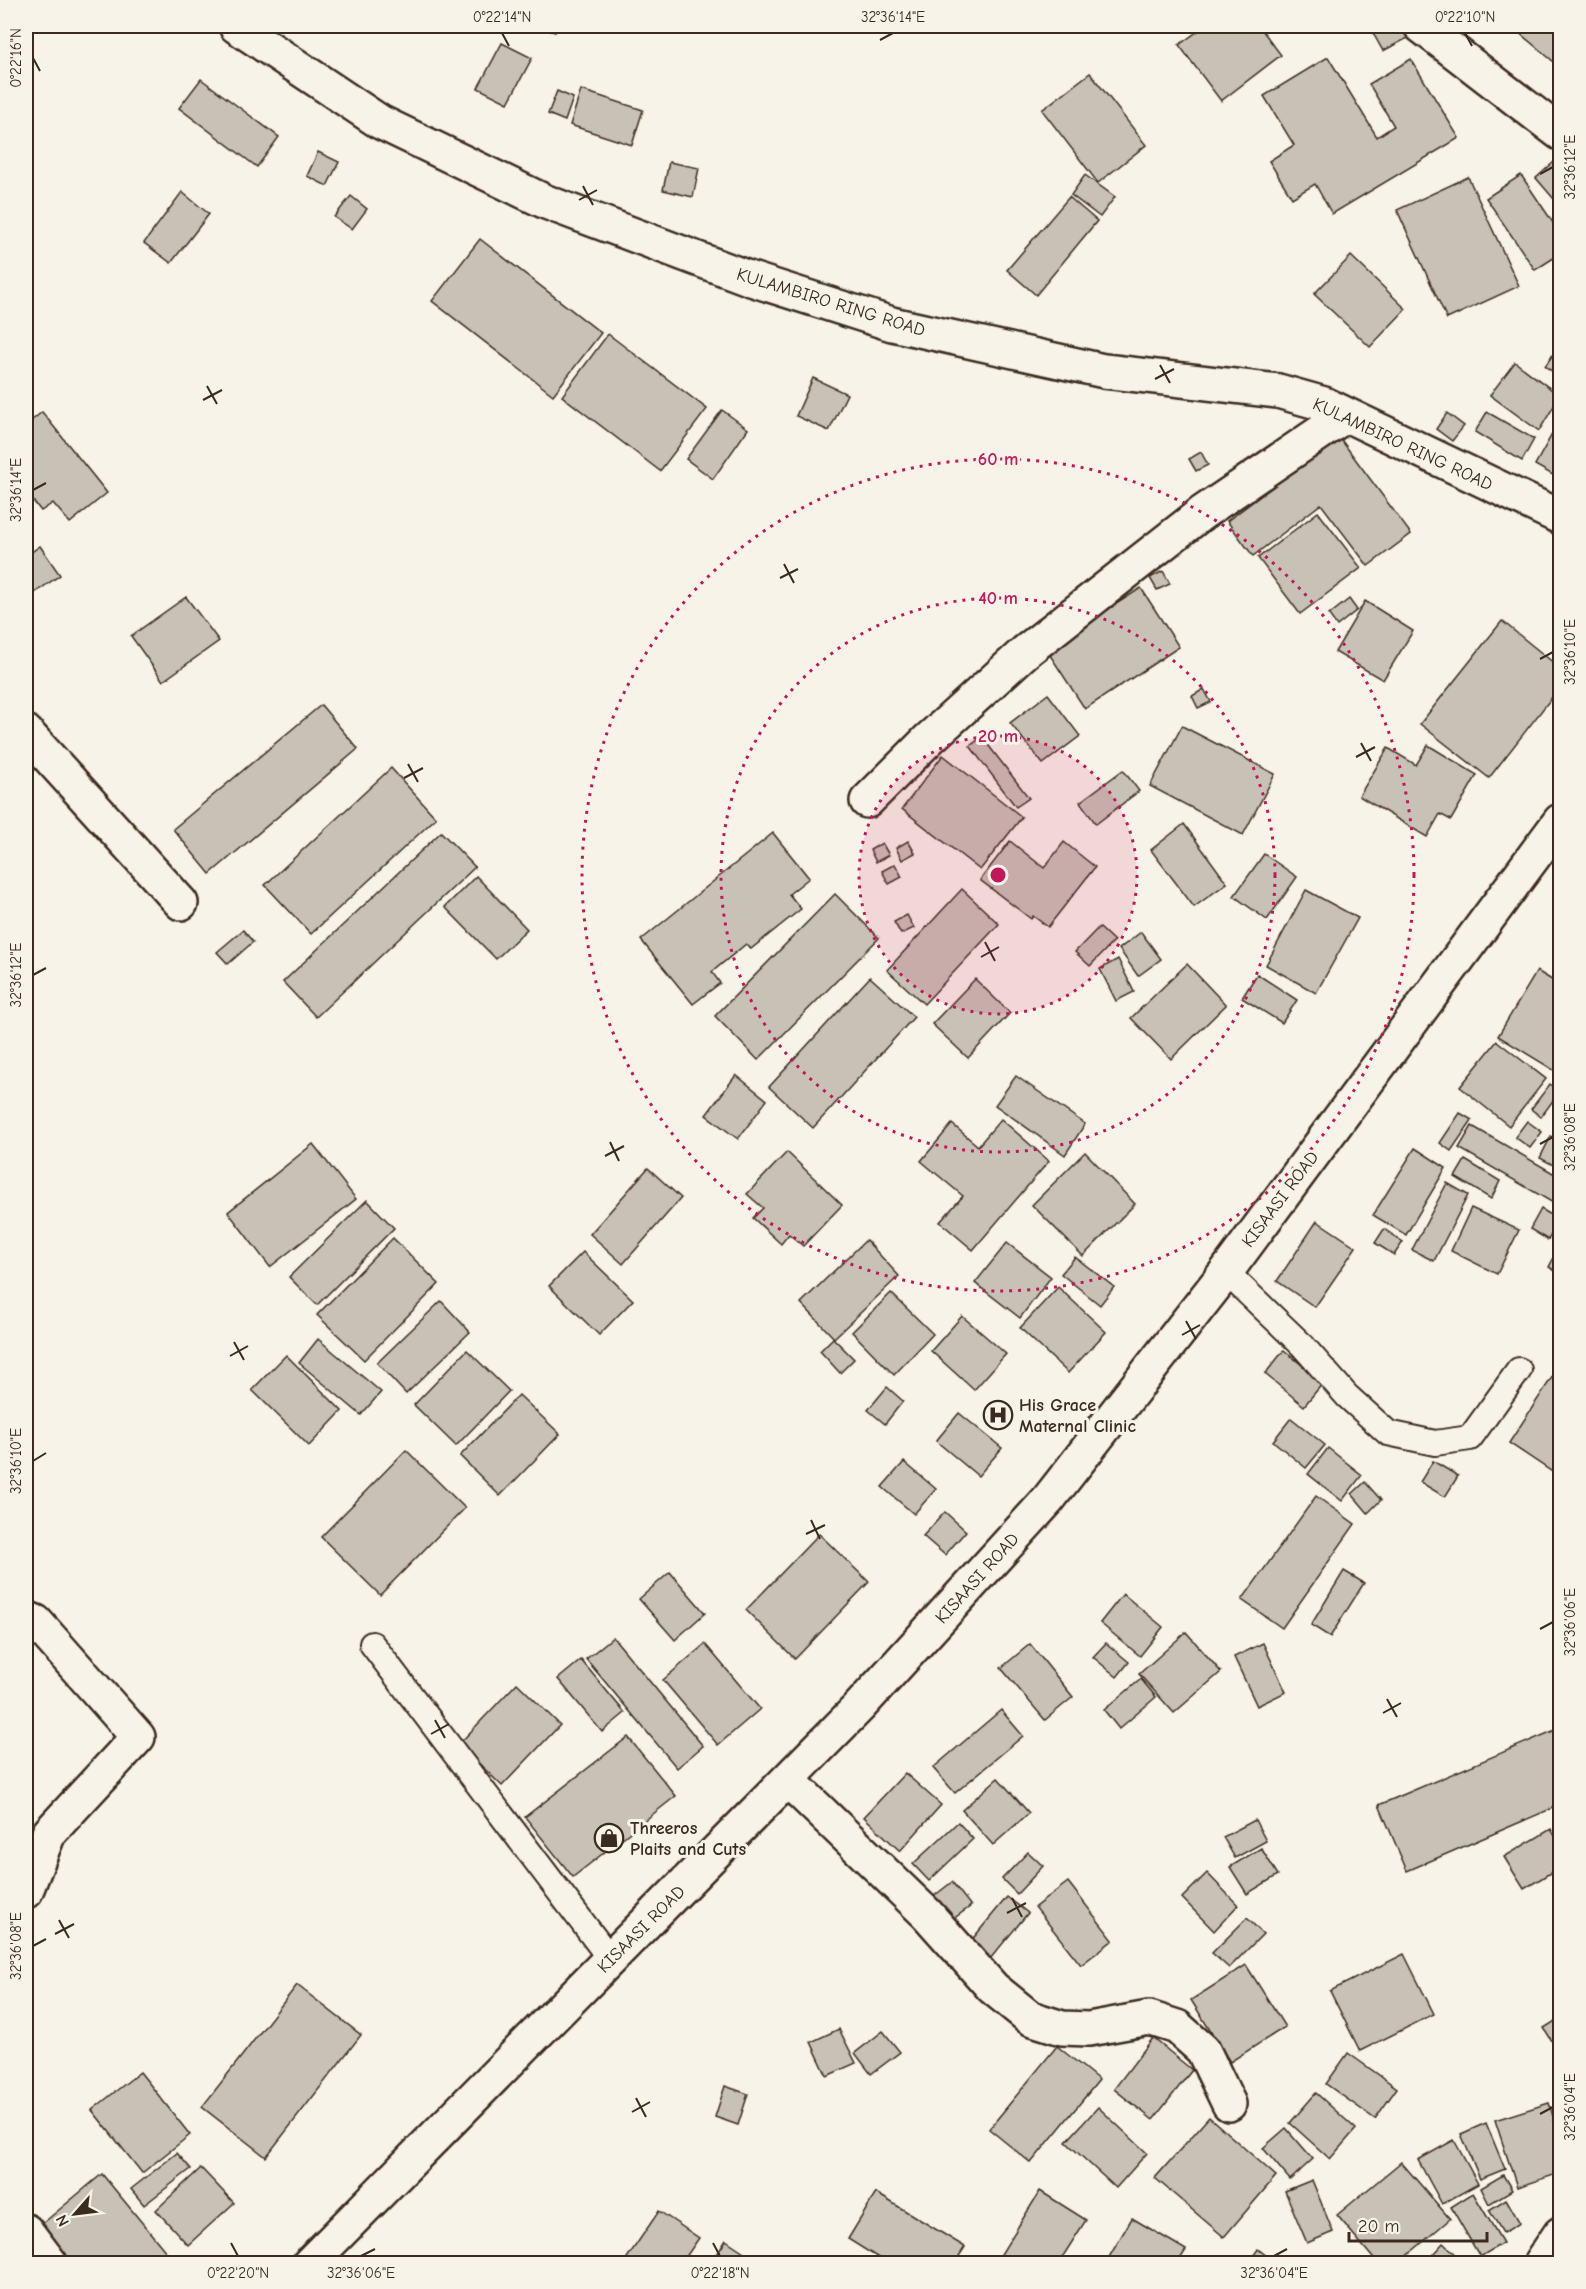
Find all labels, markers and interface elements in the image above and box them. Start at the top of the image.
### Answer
text: 0°22'14"N [473,8,531,26]
text: 32°36'14"E [861,8,925,26]
text: 0°22'10"N [1435,8,1495,26]
text: 0°22'16"N [7,28,25,88]
text: 32°36'12"E [1561,135,1579,199]
street label: KULAMBIRO RING ROAD [734,264,928,341]
street label: KULAMBIRO RING ROAD [1309,393,1496,495]
text: 60 m [978,449,1018,470]
text: 32°36'14"E [7,458,25,522]
text: 40 m [978,588,1018,609]
text: 32°36'10"E [1561,619,1579,685]
text: 20 m [978,726,1018,747]
centre of rings [988,865,1008,885]
text: 32°36'12"E [7,943,25,1007]
text: 32°36'08"E [1561,1103,1579,1171]
street label: KISAASI ROAD [1237,1147,1323,1252]
place label: His Grace Maternal Clinic [1019,1395,1136,1437]
hospital icon: His Grace Maternal Clinic [982,1399,1014,1431]
text: 32°36'10"E [7,1428,25,1494]
street label: KISAASI ROAD [931,1529,1024,1628]
text: 32°36'06"E [1561,1588,1579,1656]
place label: Threeros Plaits and Cuts [630,1818,746,1860]
shop icon: Threeros Plaits and Cuts [593,1822,625,1854]
street label: KISAASI ROAD [593,1881,689,1977]
text: 32°36'08"E [7,1912,25,1980]
text: 32°36'04"E [1561,2073,1579,2141]
north arrow [45,2184,105,2244]
scale bar [1349,2205,1487,2243]
text: N [52,2212,73,2229]
text: 20 m [1358,2216,1399,2237]
text: 0°22'20"N [207,2264,269,2282]
text: 32°36'06"E [327,2264,395,2282]
text: 0°22'18"N [690,2264,750,2282]
text: 32°36'04"E [1240,2264,1308,2282]

